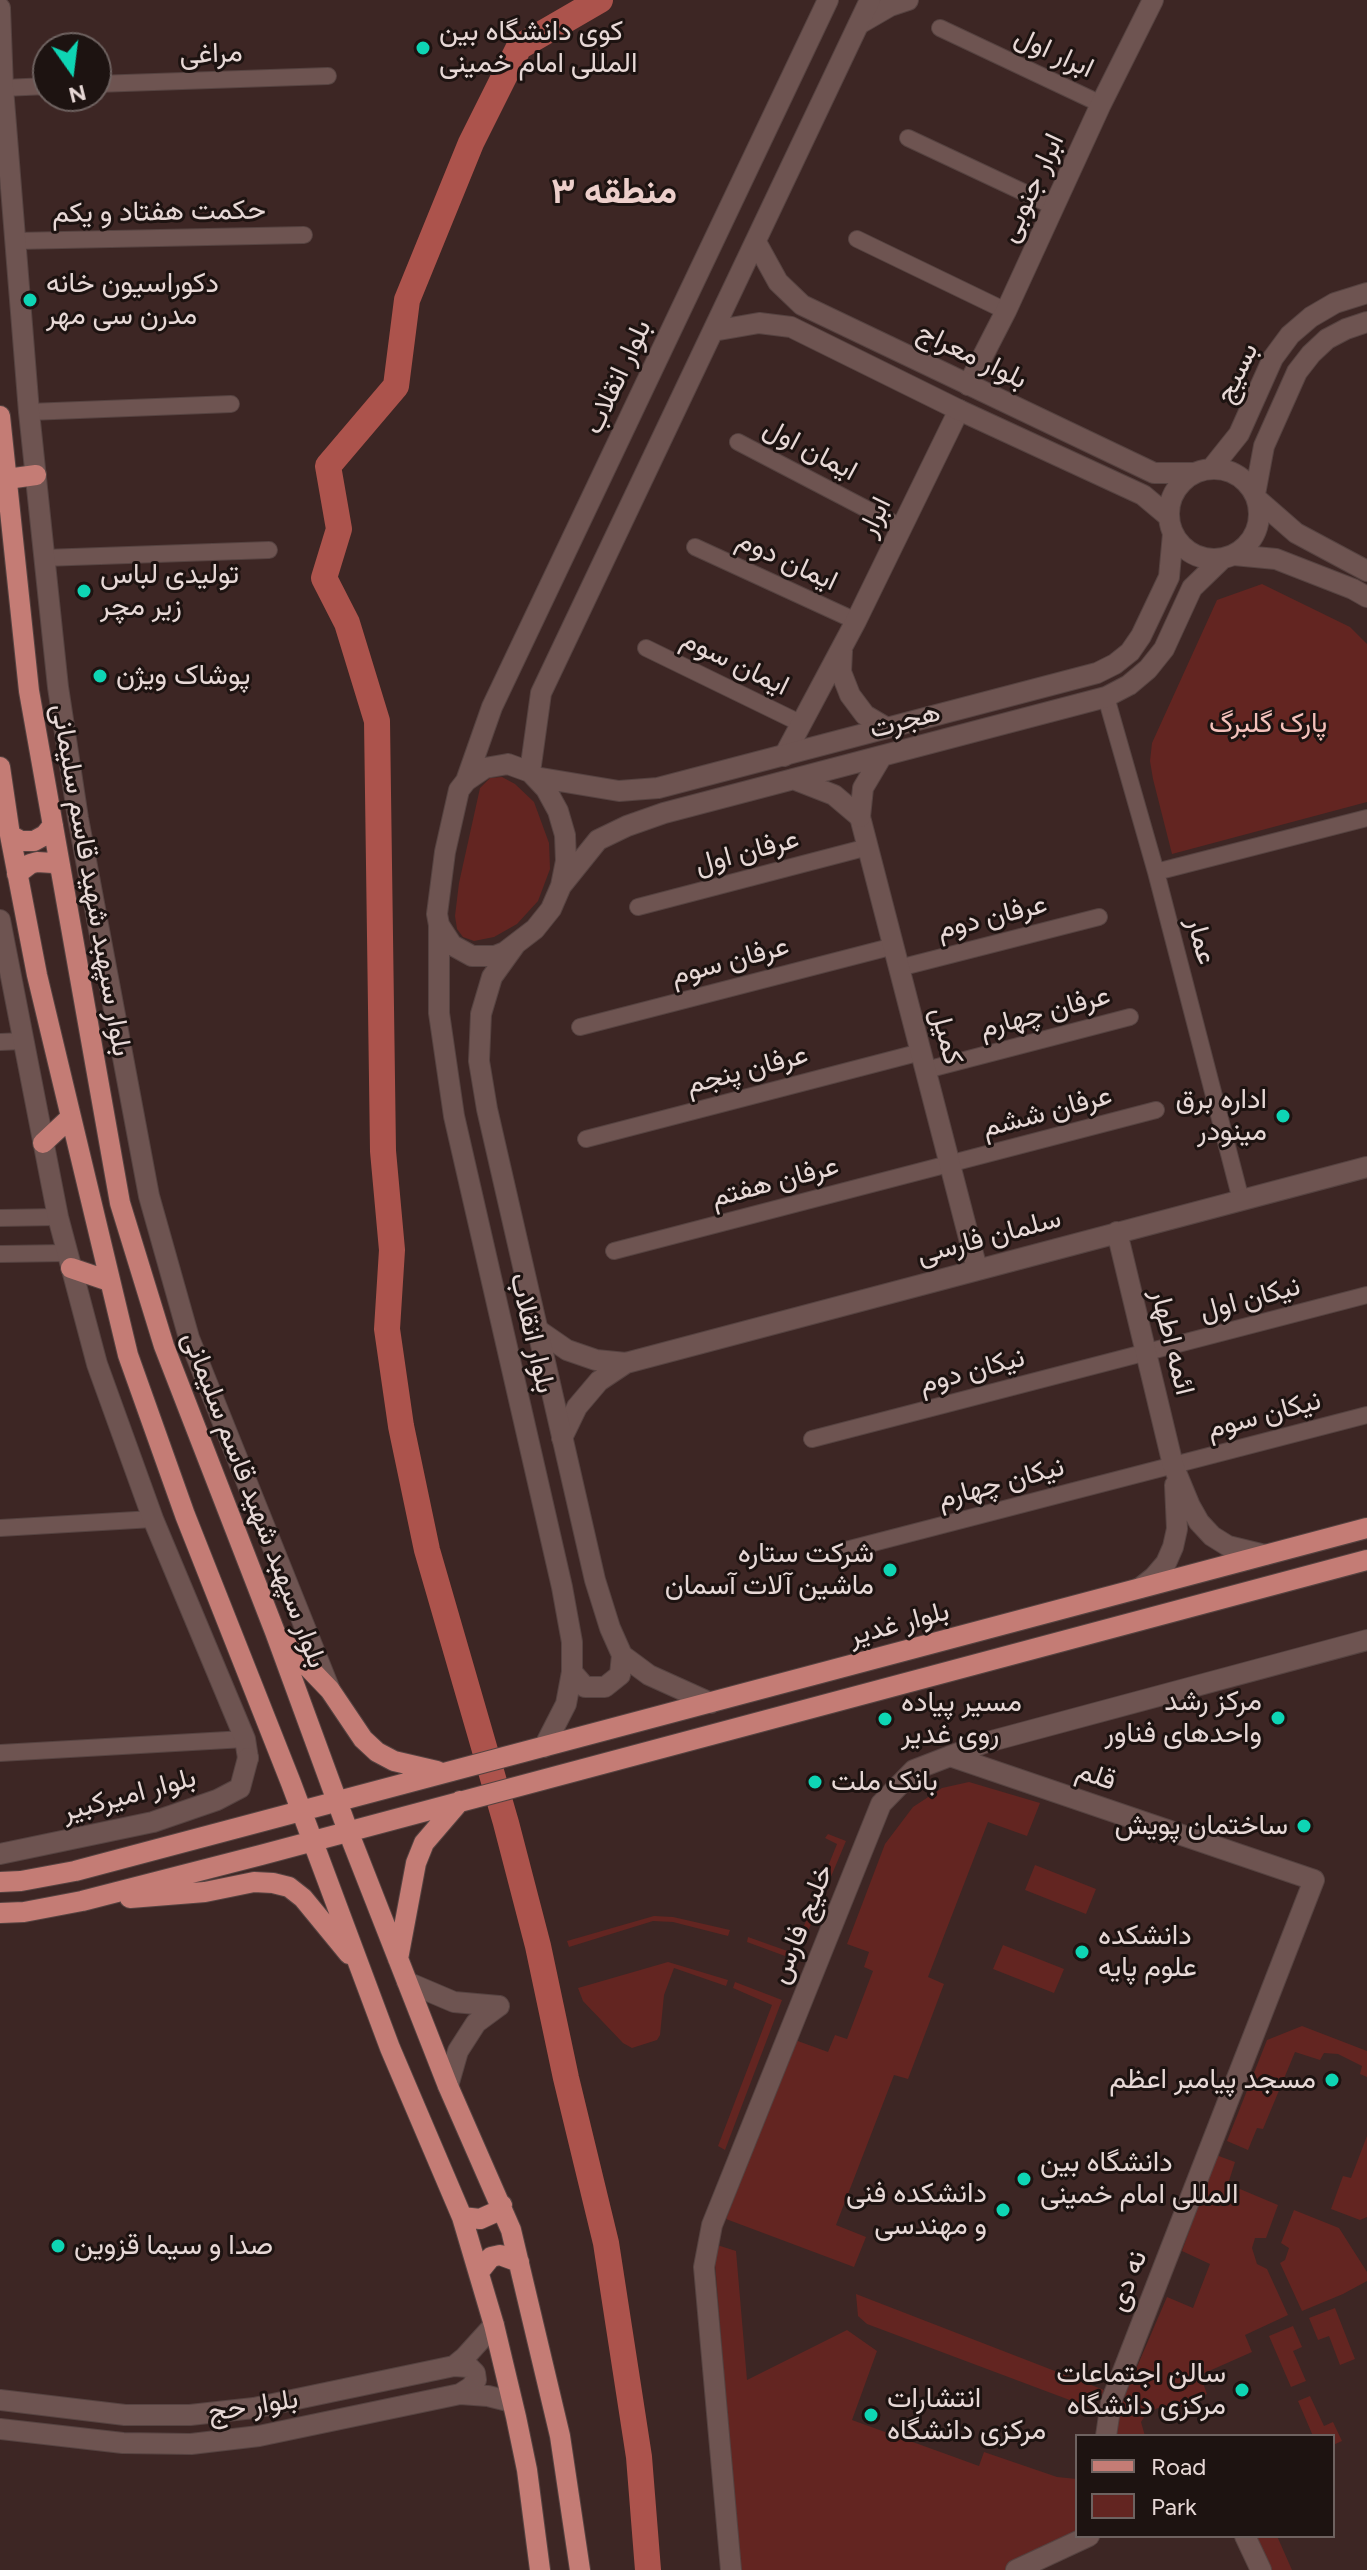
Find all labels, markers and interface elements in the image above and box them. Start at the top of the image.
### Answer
place label: کوی دانشگاه بین المللی امام خمینی [439,15,637,81]
street label: ابرار اول [1009,20,1099,86]
north arrow [32,32,112,112]
street label: مراغی [179,36,243,72]
marker: کوی دانشگاه بین المللی امام خمینی [414,39,432,57]
text: N [66,79,89,109]
street label: ابرار جنوبی [992,128,1072,248]
district label: منطقه ۳ [551,170,677,214]
street label: حکمت هفتاد و یکم [52,193,266,231]
place label: دکوراسیون خانه مدرن سی مهر [46,267,219,333]
marker: دکوراسیون خانه مدرن سی مهر [21,291,39,309]
street label: بلوار انقلاب [577,314,659,440]
street label: بلوار معراج [912,315,1032,397]
street label: بسیج [1208,337,1266,409]
street label: ایمان اول [757,411,863,489]
street label: ابرار [851,492,899,542]
street label: ایمان دوم [731,523,843,599]
place label: تولیدی لباس زیر مچر [100,558,239,624]
marker: تولیدی لباس زیر مچر [75,582,93,600]
street label: ایمان سوم [676,623,794,703]
place label: پوشاک ویژن [116,659,251,693]
marker: پوشاک ویژن [91,667,109,685]
street label: هجرت [866,695,944,747]
street label: بلوار سپهبد شهید قاسم سلیمانی [43,701,139,1059]
park label: پارک گلبرگ [1209,707,1327,741]
street label: عرفان اول [691,822,803,882]
street label: عرفان دوم [934,887,1050,947]
street label: عمار [1179,914,1223,968]
street label: عرفان سوم [667,929,793,993]
street label: عرفان چهارم [976,978,1114,1046]
street label: کمیل [922,1003,970,1069]
street label: عرفان پنجم [683,1038,811,1102]
street label: عرفان ششم [978,1079,1116,1145]
place label: اداره برق مینودر [1176,1083,1267,1149]
marker: اداره برق مینودر [1274,1107,1292,1125]
street label: عرفان هفتم [708,1149,842,1215]
street label: سلمان فارسی [913,1202,1065,1272]
street label: بلوار انقلاب [502,1270,562,1396]
street label: نیکان اول [1196,1270,1304,1328]
street label: ائمه اطهار [1143,1285,1201,1399]
street label: بلوار سپهبد شهید قاسم سلیمانی [174,1327,334,1673]
street label: نیکان دوم [915,1341,1029,1401]
street label: نیکان سوم [1203,1384,1325,1446]
street label: نیکان چهارم [934,1450,1068,1516]
place label: شرکت ستاره ماشین آلات آسمان [665,1537,874,1603]
marker: شرکت ستاره ماشین آلات آسمان [881,1561,899,1579]
street label: بلوار غدیر [845,1594,953,1654]
place label: مرکز رشد واحدهای فناور [1104,1685,1262,1751]
place label: مسیر پیاده روی غدیر [901,1686,1022,1752]
marker: مرکز رشد واحدهای فناور [1269,1709,1287,1727]
marker: مسیر پیاده روی غدیر [876,1710,894,1728]
street label: قلم [1072,1754,1120,1798]
street label: بلوار امیرکبیر [58,1761,200,1829]
place label: بانک ملت [831,1765,938,1799]
marker: بانک ملت [806,1773,824,1791]
place label: ساختمان پویش [1115,1809,1288,1843]
marker: ساختمان پویش [1295,1817,1313,1835]
street label: خلیج فارس [763,1859,841,1989]
place label: دانشکده علوم پایه [1098,1919,1197,1985]
marker: دانشکده علوم پایه [1073,1943,1091,1961]
place label: مسجد پیامبر اعظم [1109,2063,1316,2097]
marker: مسجد پیامبر اعظم [1323,2071,1341,2089]
place label: دانشگاه بین المللی امام خمینی [1040,2146,1238,2212]
marker: دانشگاه بین المللی امام خمینی [1015,2170,1033,2188]
place label: دانشکده فنی و مهندسی [846,2177,987,2243]
marker: دانشکده فنی و مهندسی [994,2201,1012,2219]
place label: صدا و سیما قزوین [74,2229,273,2263]
marker: صدا و سیما قزوین [49,2237,67,2255]
street label: نه دی [1101,2246,1155,2316]
place label: سالن اجتماعات مرکزی دانشگاه [1056,2357,1226,2423]
marker: سالن اجتماعات مرکزی دانشگاه [1233,2381,1251,2399]
street label: بلوار حج [206,2382,300,2430]
place label: انتشارات مرکزی دانشگاه [887,2382,1046,2448]
marker: انتشارات مرکزی دانشگاه [862,2406,880,2424]
legend [1075,2434,1335,2538]
text: Road [1151,2452,1206,2481]
text: Park [1151,2492,1197,2521]

